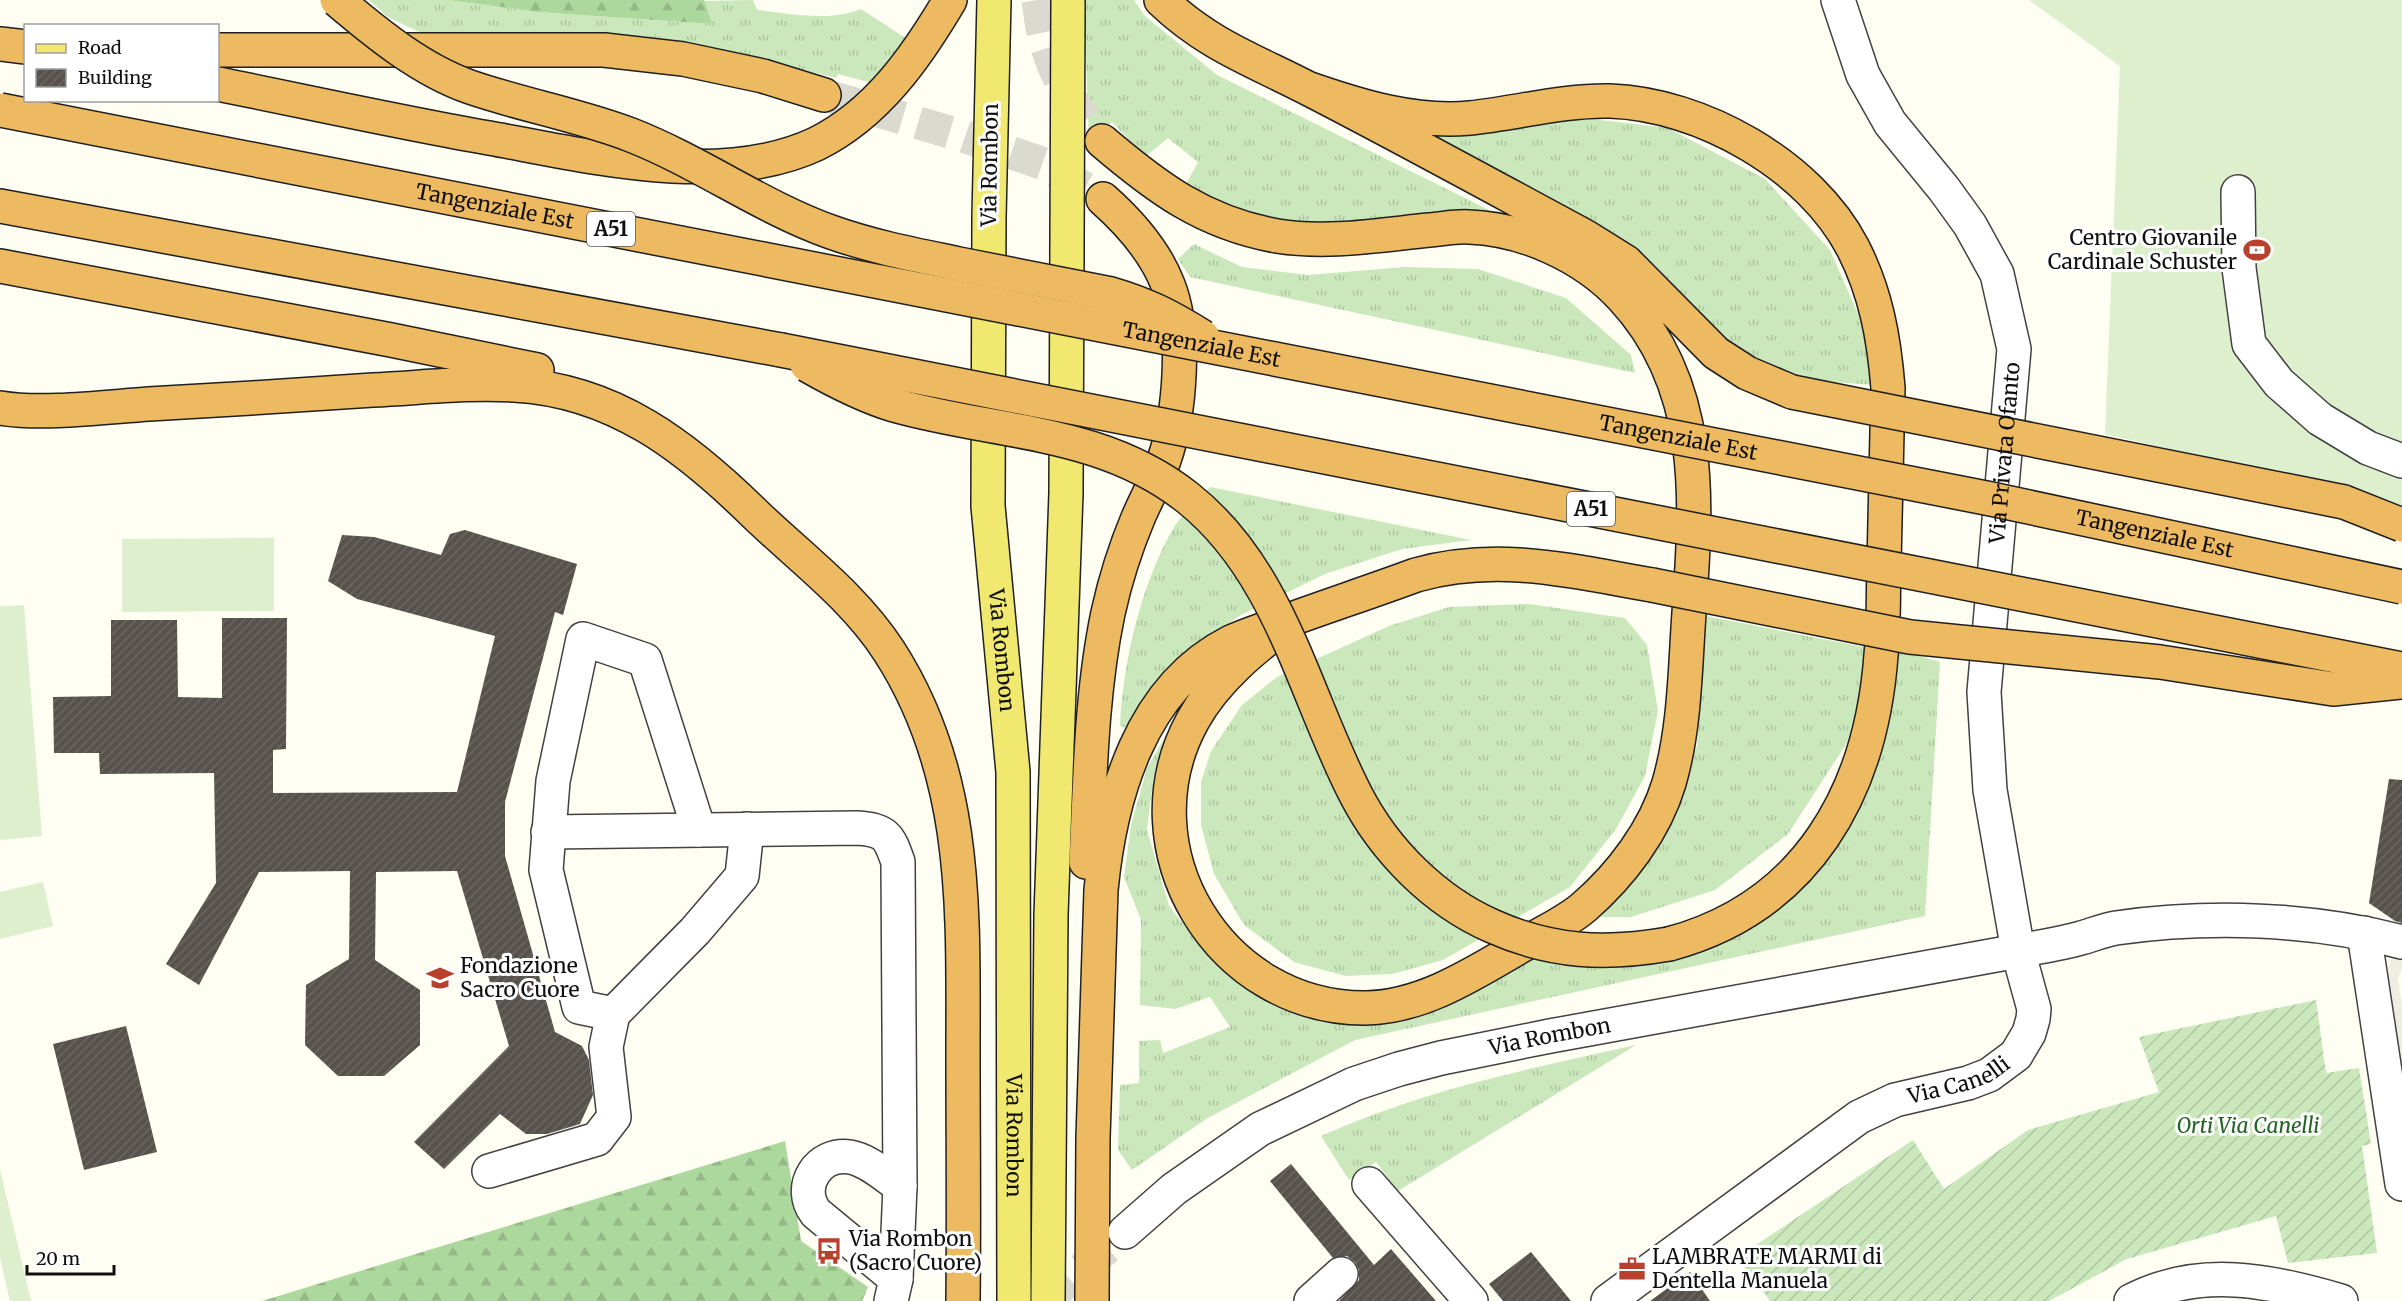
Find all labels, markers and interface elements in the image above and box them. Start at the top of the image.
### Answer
legend [24,24,219,102]
text: Road [78,36,122,59]
text: Building [78,66,152,89]
street label: Via Rombon [975,103,1004,228]
street label: Tangenziale Est [413,177,576,235]
road number: A51 [587,212,635,246]
place label: Centro Giovanile Cardinale Schuster [2048,224,2237,275]
sports icon: Centro Giovanile Cardinale Schuster [2242,235,2272,265]
street label: Tangenziale Est [1120,316,1283,373]
street label: Via Privata Ofanto [1983,361,2026,546]
street label: Tangenziale Est [1597,409,1760,466]
road number: A51 [1567,492,1615,526]
street label: Tangenziale Est [2073,504,2236,564]
street label: Via Rombon [983,587,1021,713]
place label: Fondazione Sacro Cuore [460,952,579,1003]
school or university icon: Fondazione Sacro Cuore [425,963,455,993]
street label: Via Rombon [1485,1011,1613,1061]
street label: Via Canelli [1904,1050,2015,1110]
street label: Via Rombon [1001,1073,1028,1198]
park label: Orti Via Canelli [2176,1112,2320,1139]
place label: Via Rombon (Sacro Cuore) [848,1225,982,1276]
bus stop icon: Via Rombon (Sacro Cuore) [814,1236,844,1266]
scale bar [27,1238,114,1276]
place label: LAMBRATE MARMI di Dentella Manuela [1652,1243,1882,1294]
text: 20 m [36,1247,80,1270]
office icon: LAMBRATE MARMI di Dentella Manuela [1617,1254,1647,1284]

